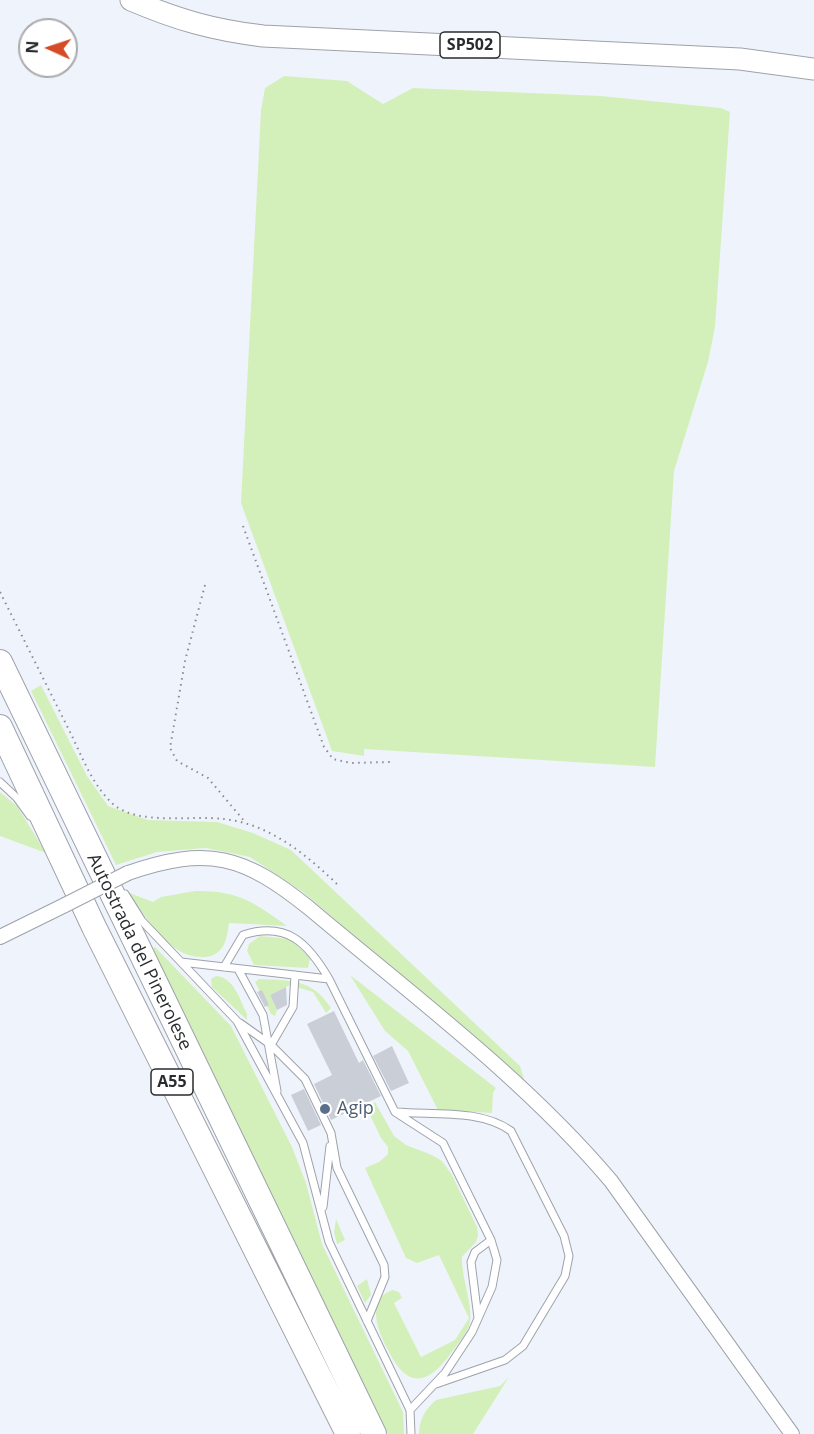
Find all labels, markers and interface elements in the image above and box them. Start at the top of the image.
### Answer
north arrow [18,18,78,78]
road number: SP502 [440,32,500,58]
text: N [21,40,43,54]
street label: Autostrada del Pinerolese [82,850,196,1054]
road number: A55 [151,1069,193,1095]
place label: Agip [337,1098,374,1120]
marker: Agip [318,1102,332,1116]

